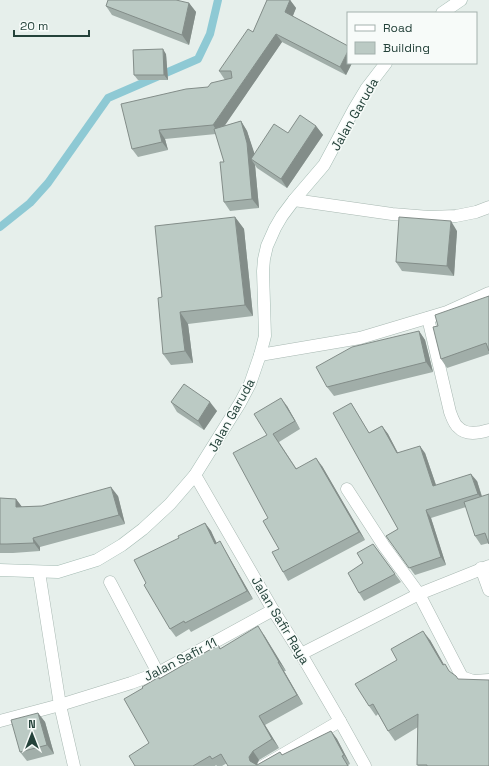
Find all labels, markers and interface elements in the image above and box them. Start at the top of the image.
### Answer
scale bar [14,12,89,38]
legend [347,12,477,64]
text: 20 m [20,18,48,34]
text: Road [383,20,412,36]
text: Building [383,40,430,56]
street label: Jalan Garuda [327,74,382,154]
street label: Jalan Garuda [204,375,259,455]
street label: Jalan Safir Raya [248,573,314,668]
street label: Jalan Safir 11 [141,634,220,685]
north arrow [12,714,52,754]
text: N [28,717,36,731]

